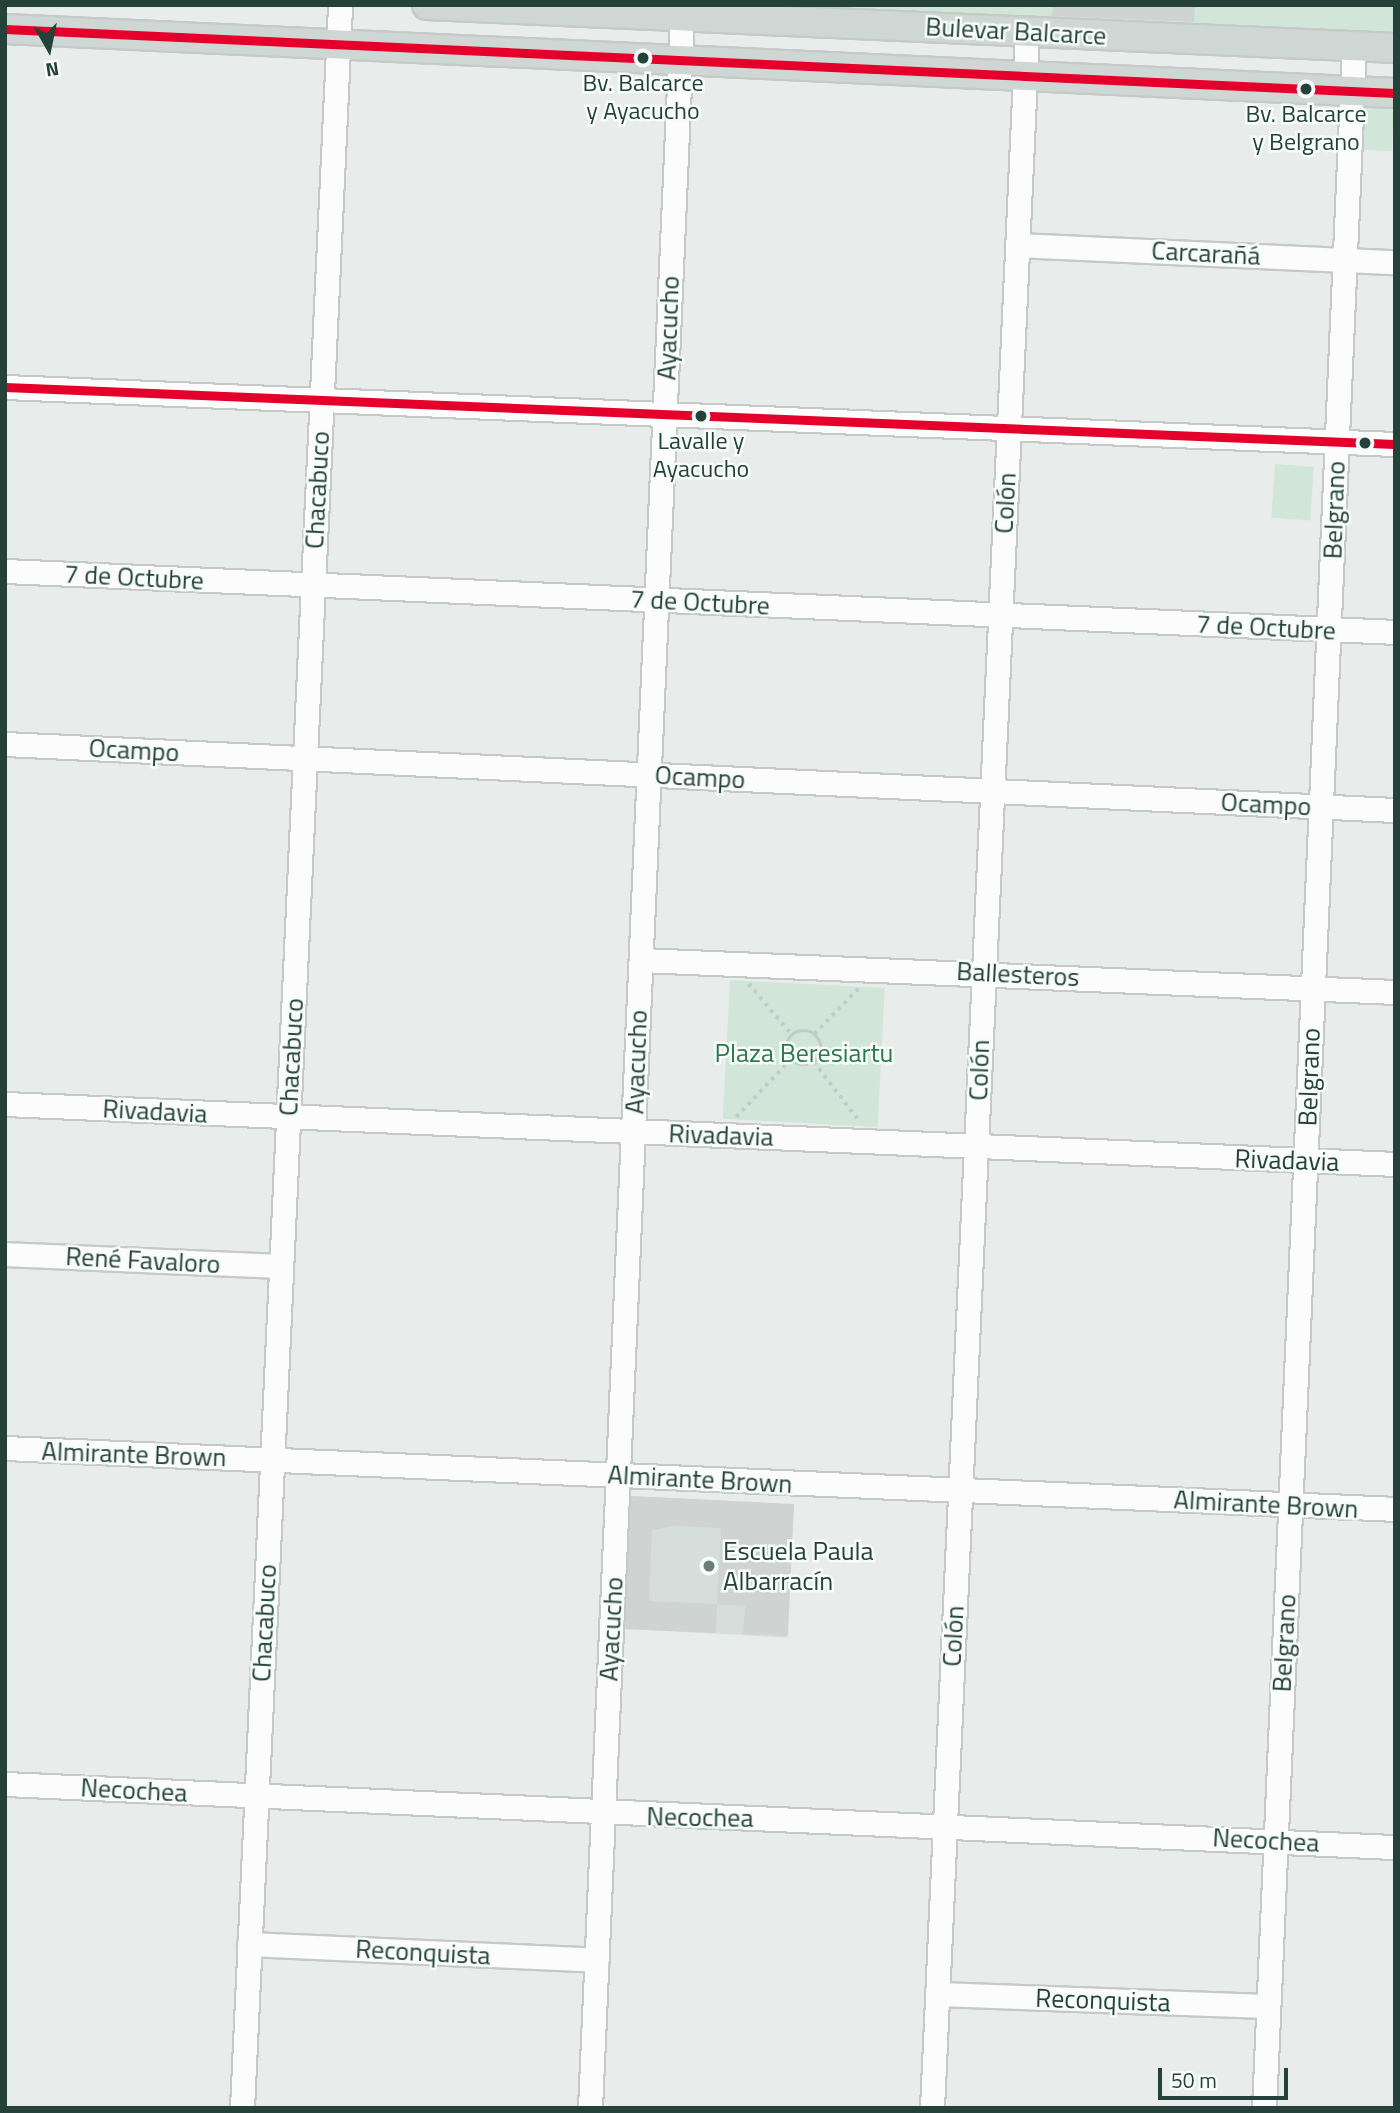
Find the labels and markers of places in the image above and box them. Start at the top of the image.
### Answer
marker: Bv. Balcarce y Ayacucho [636,51,650,65]
place label: Bv. Balcarce y Ayacucho [582,69,704,125]
marker: Bv. Balcarce y Belgrano [1299,82,1313,96]
place label: Bv. Balcarce y Belgrano [1245,100,1367,156]
marker: Lavalle y Ayacucho [694,409,708,423]
place label: Lavalle y Ayacucho [653,427,749,483]
unlabelled marker [1358,436,1372,450]
place label: Escuela Paula Albarracín [723,1535,874,1596]
marker: Escuela Paula Albarracín [701,1558,717,1574]

